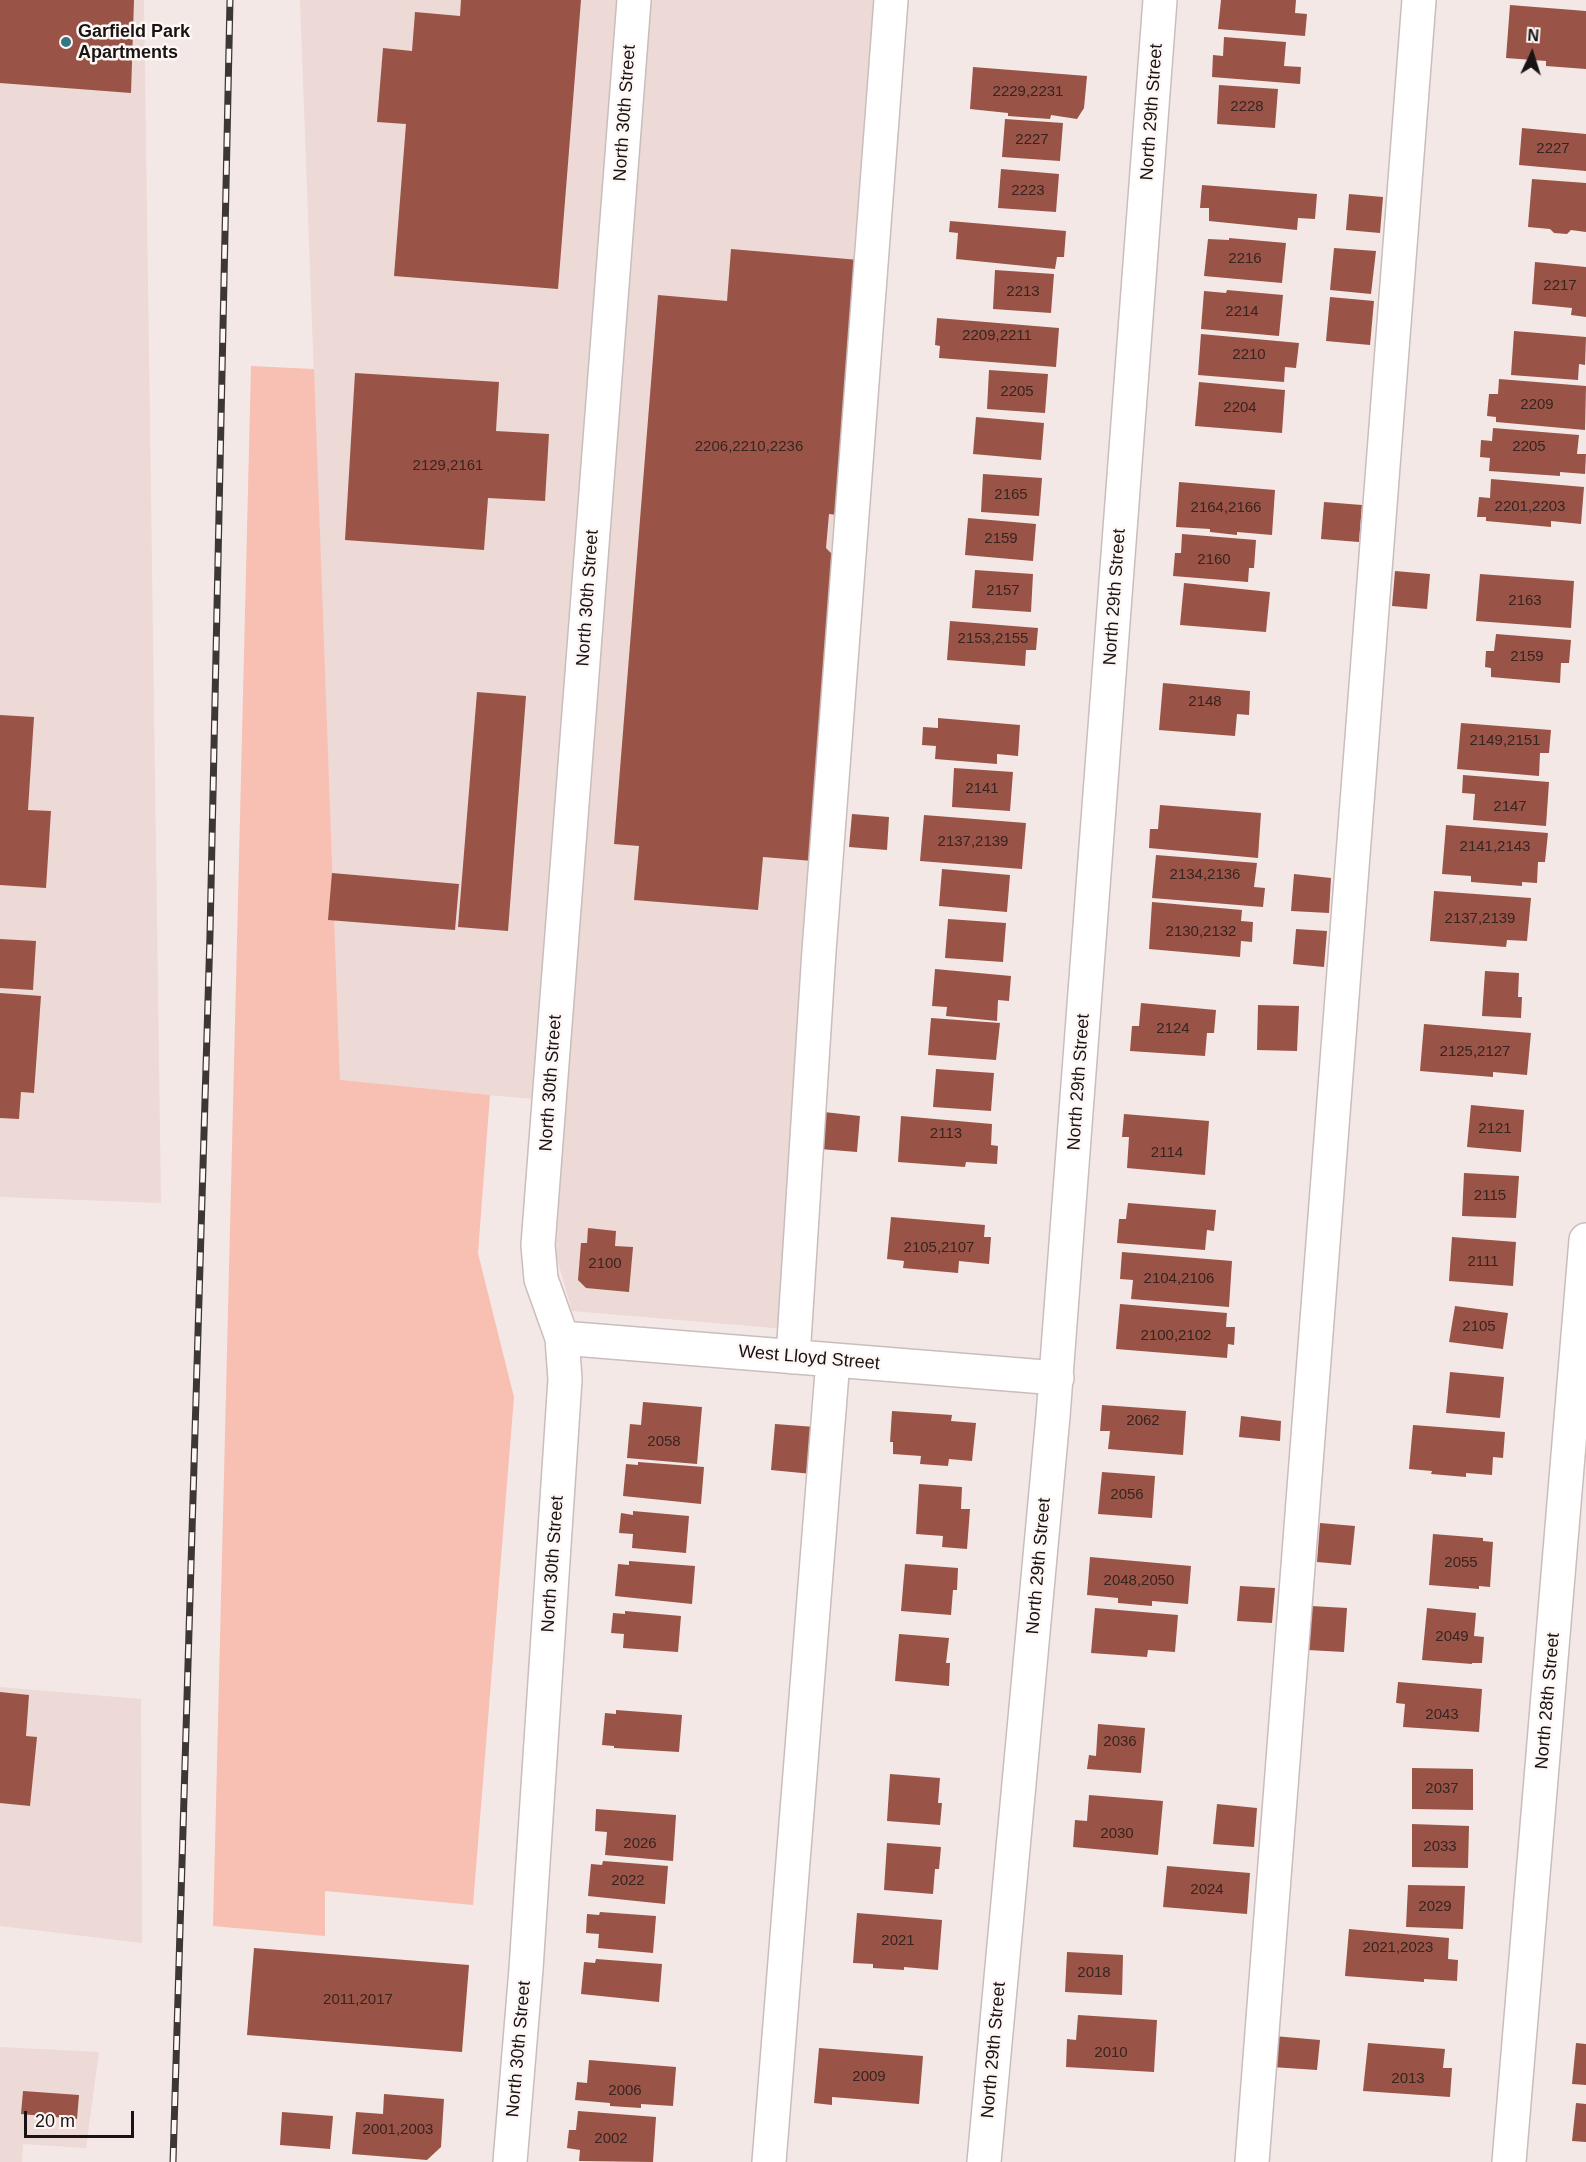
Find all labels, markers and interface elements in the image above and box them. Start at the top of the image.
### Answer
place label: Garfield Park Apartments [78,21,190,63]
north arrow [1502,24,1562,84]
text: N [1527,27,1540,44]
marker: Garfield Park Apartments [59,35,73,49]
street label: North 29th Street [1136,43,1168,181]
street label: North 30th Street [609,44,641,182]
house number: 2229,2231 [993,83,1063,101]
house number: 2228 [1230,98,1264,116]
house number: 2227 [1015,131,1049,149]
house number: 2227 [1536,140,1570,158]
house number: 2223 [1011,182,1045,200]
house number: 2216 [1228,250,1262,268]
house number: 2217 [1543,277,1577,295]
house number: 2213 [1006,283,1040,301]
house number: 2214 [1225,303,1259,321]
house number: 2209,2211 [962,327,1032,345]
house number: 2210 [1232,346,1266,364]
house number: 2205 [1000,383,1034,401]
house number: 2209 [1520,396,1554,414]
house number: 2204 [1223,399,1257,417]
house number: 2206,2210,2236 [695,438,803,456]
house number: 2205 [1512,438,1546,456]
house number: 2129,2161 [413,457,483,475]
house number: 2165 [994,486,1028,504]
house number: 2201,2203 [1495,498,1565,516]
house number: 2164,2166 [1191,499,1261,517]
street label: North 29th Street [1099,528,1131,666]
street label: North 30th Street [572,529,604,667]
house number: 2159 [984,530,1018,548]
house number: 2160 [1197,551,1231,569]
house number: 2157 [986,582,1020,600]
house number: 2163 [1508,592,1542,610]
house number: 2153,2155 [958,630,1028,648]
house number: 2159 [1510,648,1544,666]
house number: 2148 [1188,693,1222,711]
house number: 2149,2151 [1470,732,1540,750]
house number: 2141 [965,780,999,798]
house number: 2147 [1493,798,1527,816]
house number: 2137,2139 [938,833,1008,851]
house number: 2141,2143 [1460,838,1530,856]
house number: 2134,2136 [1170,866,1240,884]
house number: 2137,2139 [1445,910,1515,928]
house number: 2130,2132 [1166,923,1236,941]
street label: North 29th Street [1063,1013,1095,1151]
street label: North 30th Street [535,1014,567,1152]
house number: 2124 [1156,1020,1190,1038]
house number: 2125,2127 [1440,1043,1510,1061]
house number: 2121 [1478,1120,1512,1138]
house number: 2113 [930,1125,962,1143]
house number: 2114 [1151,1144,1183,1162]
house number: 2115 [1474,1187,1506,1205]
house number: 2105,2107 [904,1239,974,1257]
house number: 2111 [1467,1253,1499,1271]
house number: 2100 [588,1255,622,1273]
house number: 2104,2106 [1144,1270,1214,1288]
house number: 2105 [1462,1318,1496,1336]
house number: 2100,2102 [1141,1327,1211,1345]
street label: West Lloyd Street [737,1341,881,1375]
house number: 2062 [1126,1412,1160,1430]
house number: 2058 [647,1433,681,1451]
house number: 2056 [1110,1486,1144,1504]
street label: North 30th Street [537,1495,569,1633]
street label: North 29th Street [1022,1497,1056,1635]
house number: 2055 [1444,1554,1478,1572]
house number: 2048,2050 [1104,1572,1174,1590]
house number: 2049 [1435,1628,1469,1646]
street label: North 28th Street [1531,1632,1565,1770]
house number: 2043 [1425,1706,1459,1724]
house number: 2036 [1103,1733,1137,1751]
house number: 2037 [1425,1780,1459,1798]
house number: 2030 [1100,1825,1134,1843]
house number: 2026 [623,1835,657,1853]
house number: 2033 [1423,1838,1457,1856]
house number: 2022 [611,1872,645,1890]
house number: 2024 [1190,1881,1224,1899]
house number: 2029 [1418,1898,1452,1916]
house number: 2021 [881,1932,915,1950]
house number: 2021,2023 [1363,1939,1433,1957]
house number: 2018 [1077,1964,1111,1982]
street label: North 30th Street [502,1980,536,2118]
street label: North 29th Street [977,1981,1011,2119]
house number: 2011,2017 [323,1991,393,2009]
house number: 2010 [1094,2044,1128,2062]
house number: 2009 [852,2068,886,2086]
house number: 2013 [1391,2070,1425,2088]
house number: 2006 [608,2082,642,2100]
scale bar [27,2099,136,2137]
text: 20 m [35,2111,75,2131]
house number: 2001,2003 [363,2121,433,2139]
house number: 2002 [594,2130,628,2148]

